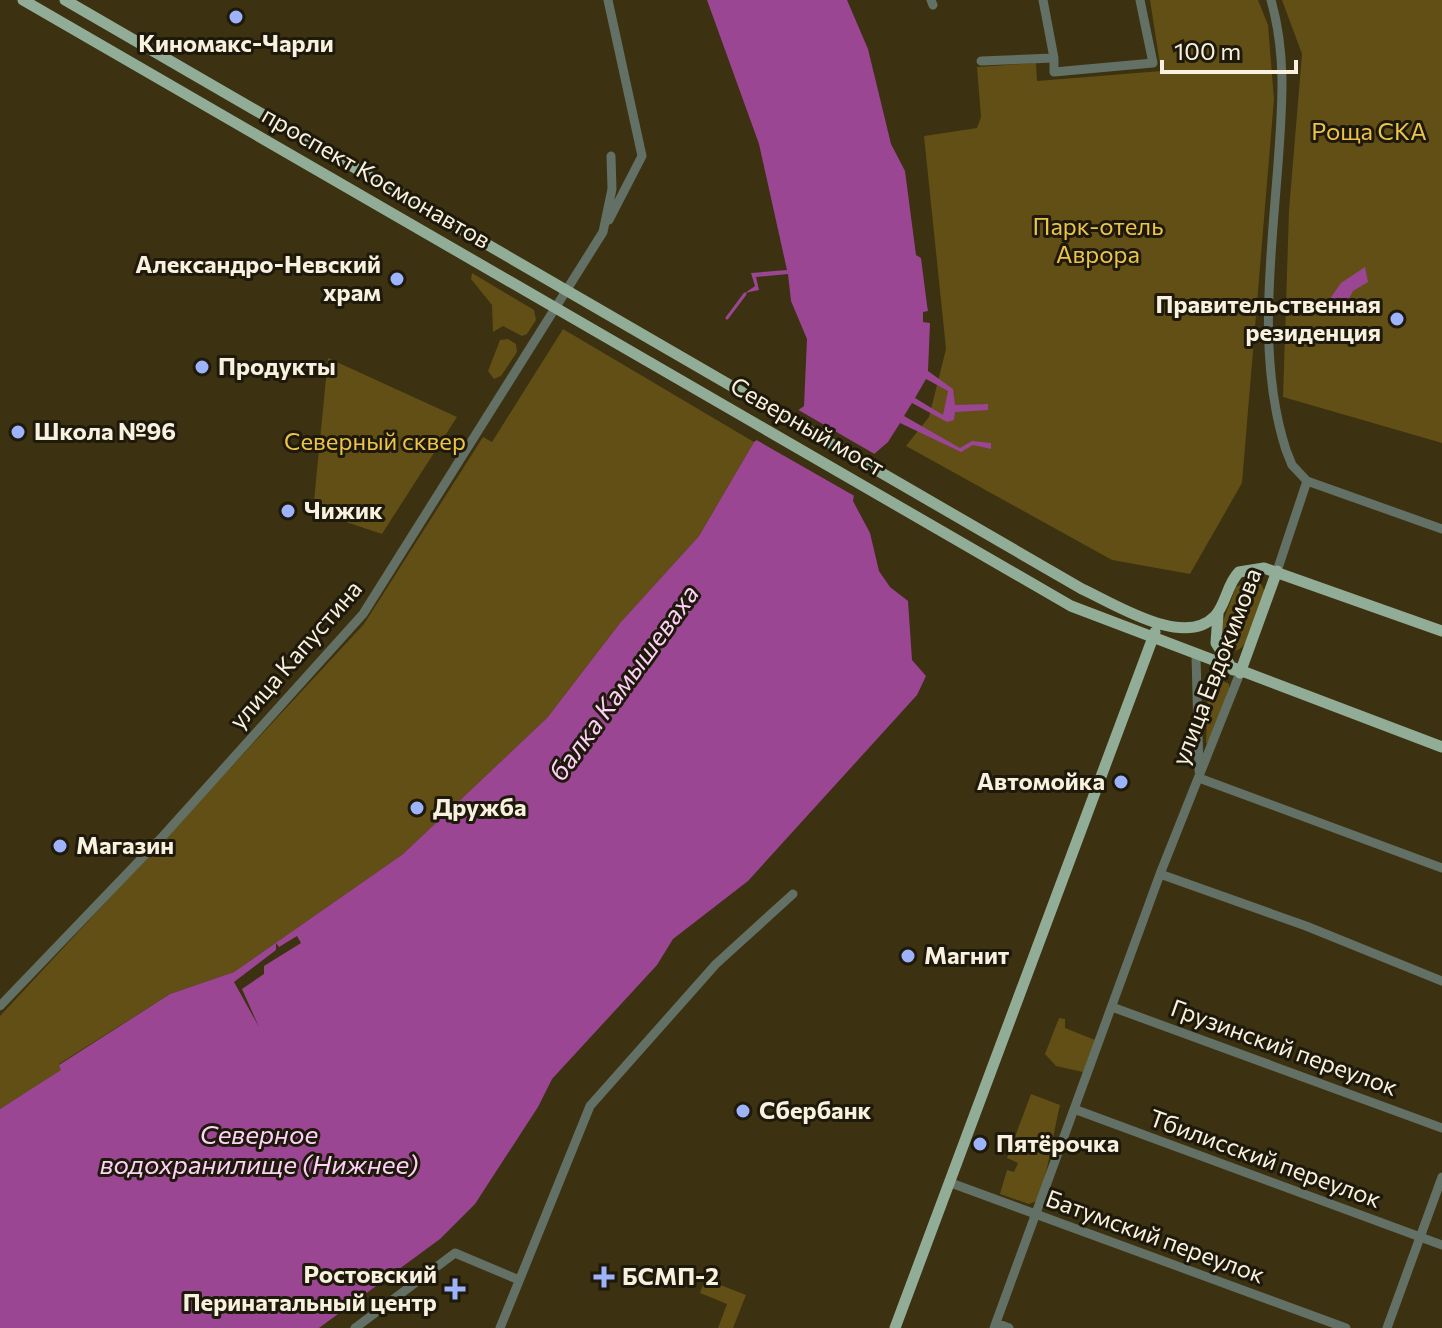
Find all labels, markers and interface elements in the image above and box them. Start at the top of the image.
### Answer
marker: Киномакс-Чарли [227,8,245,26]
scale bar [1162,24,1296,74]
place label: Киномакс-Чарли [138,28,334,57]
text: 100 m [1174,36,1241,65]
street label: проспект Космонавтов [257,99,496,254]
park label: Роща СКА [1311,116,1427,145]
park label: Парк-отель Аврора [1032,211,1164,268]
place label: Александро-Невский храм [135,249,381,306]
marker: Александро-Невский храм [388,270,406,288]
place label: Правительственная резиденция [1156,289,1381,346]
marker: Правительственная резиденция [1388,310,1406,328]
place label: Продукты [218,351,336,380]
marker: Продукты [193,358,211,376]
street label: Северный мост [726,370,890,481]
place label: Школа №96 [34,416,176,445]
marker: Школа №96 [9,423,27,441]
park label: Северный сквер [284,426,466,455]
place label: Чижик [304,495,383,524]
marker: Чижик [279,502,297,520]
street label: улица Евдокимова [1165,564,1267,769]
street label: улица Капустина [222,574,367,734]
water label: балка Камышеваха [541,578,704,786]
place label: Автомойка [977,766,1105,795]
marker: Автомойка [1112,773,1130,791]
place label: Дружба [433,792,527,821]
marker: Дружба [408,799,426,817]
place label: Магазин [76,830,174,859]
marker: Магазин [51,837,69,855]
place label: Магнит [924,940,1010,969]
marker: Магнит [899,947,917,965]
street label: Грузинский переулок [1167,992,1402,1101]
place label: Сбербанк [759,1095,872,1124]
marker: Сбербанк [734,1102,752,1120]
street label: Тбилисский переулок [1146,1102,1385,1213]
water label: Северное водохранилище (Нижнее) [100,1118,418,1179]
place label: Пятёрочка [996,1128,1119,1157]
marker: Пятёрочка [971,1135,989,1153]
street label: Батумский переулок [1042,1183,1269,1289]
place label: Ростовский Перинатальный центр [183,1259,437,1316]
place label: БСМП-2 [622,1261,719,1290]
marker: БСМП-2 [593,1266,615,1288]
marker: Ростовский Перинатальный центр [444,1278,466,1300]

